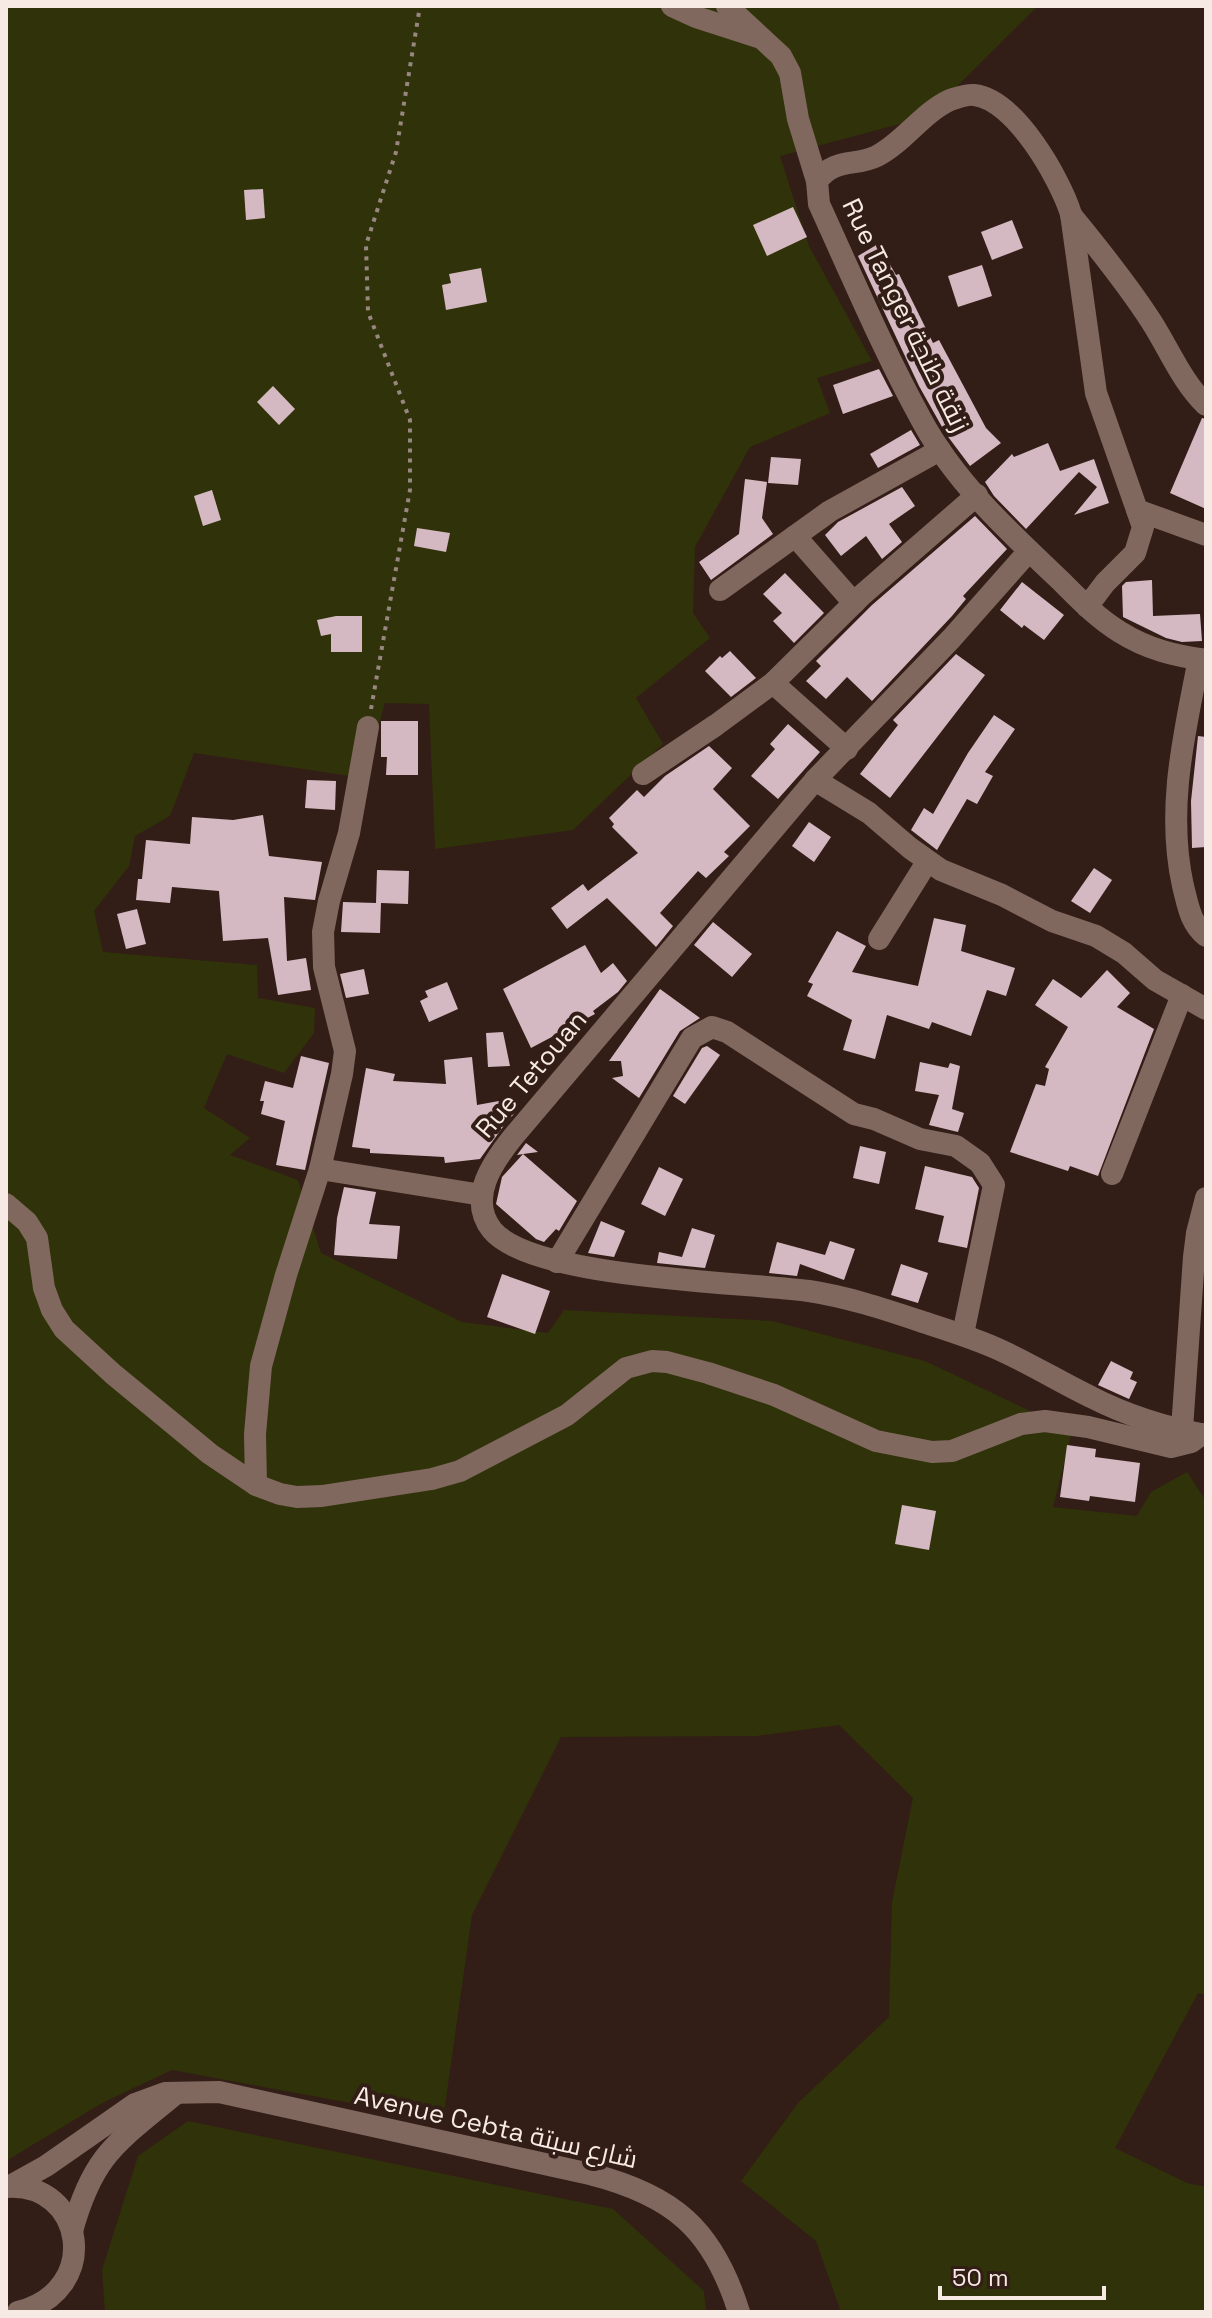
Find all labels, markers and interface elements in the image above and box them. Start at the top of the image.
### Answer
street label: Rue Tanger زنقة طنجة [835,193,977,437]
street label: Rue Tetouan [468,1003,594,1145]
street label: Avenue Cebta شارع سبتة [351,2078,641,2176]
scale bar [940,2250,1104,2300]
text: 50 m [952,2262,1009,2293]

